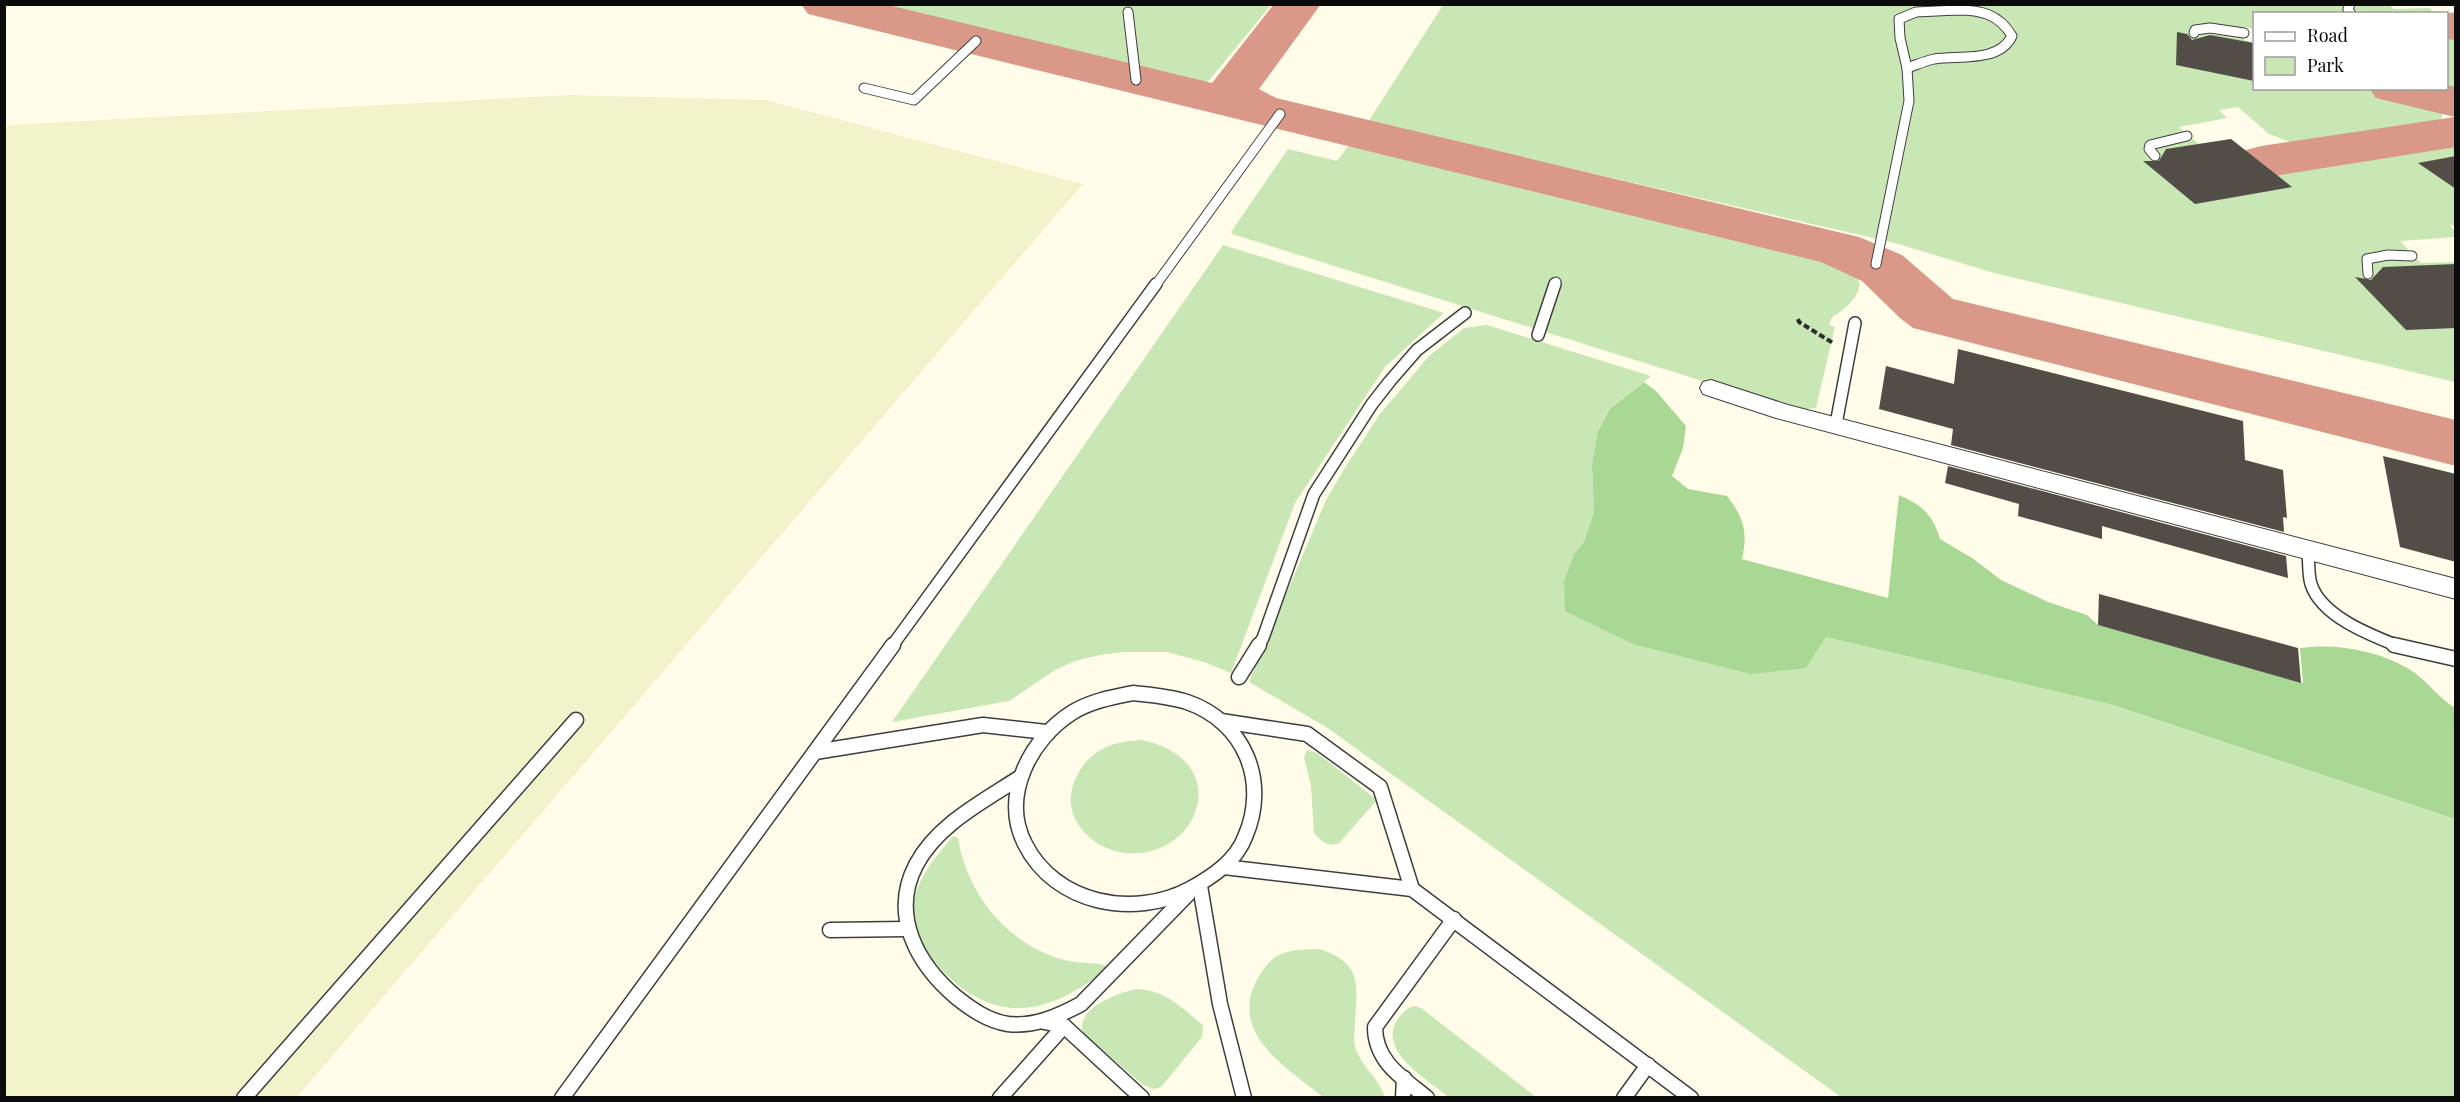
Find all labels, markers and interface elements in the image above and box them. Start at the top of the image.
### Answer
legend [2253,12,2448,90]
text: Road [2307,23,2348,47]
text: Park [2307,53,2344,77]

